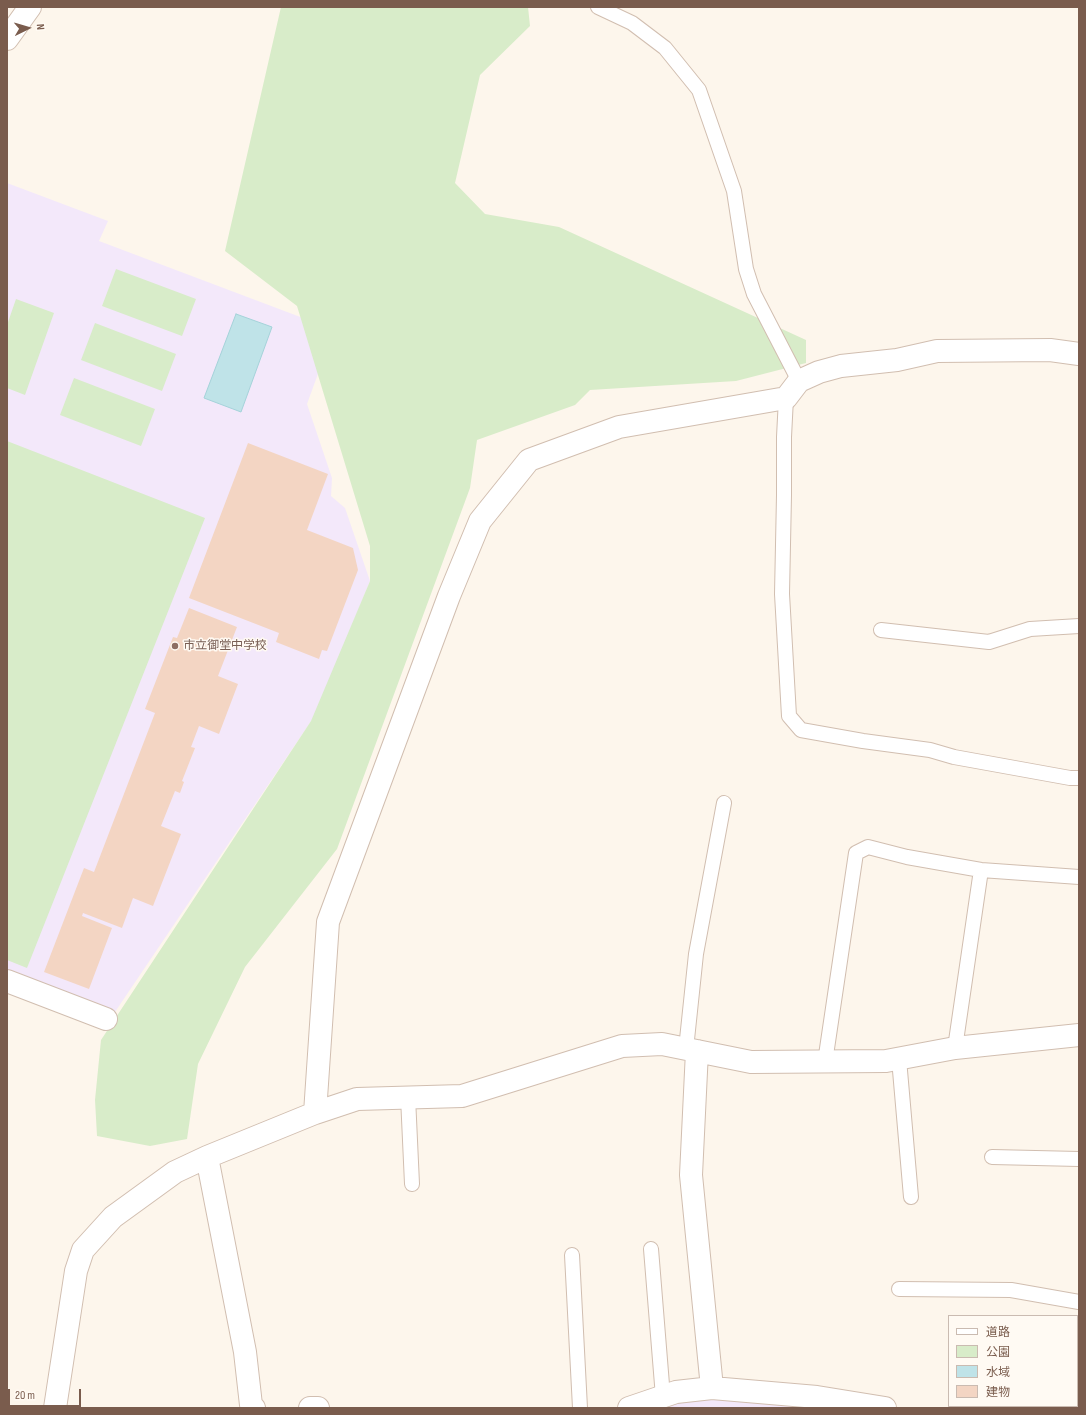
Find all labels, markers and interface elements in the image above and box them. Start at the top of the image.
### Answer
north arrow [8,8,48,48]
text: N [34,23,47,30]
place label: 市立御堂中学校 [183,639,267,653]
marker: 市立御堂中学校 [170,641,180,651]
legend [948,1315,1078,1407]
text: 道路 [986,1325,1010,1340]
text: 公園 [986,1345,1010,1360]
text: 水域 [986,1365,1010,1380]
scale bar [10,1381,83,1407]
text: 建物 [986,1385,1010,1400]
text: 20 m [15,1388,35,1403]

